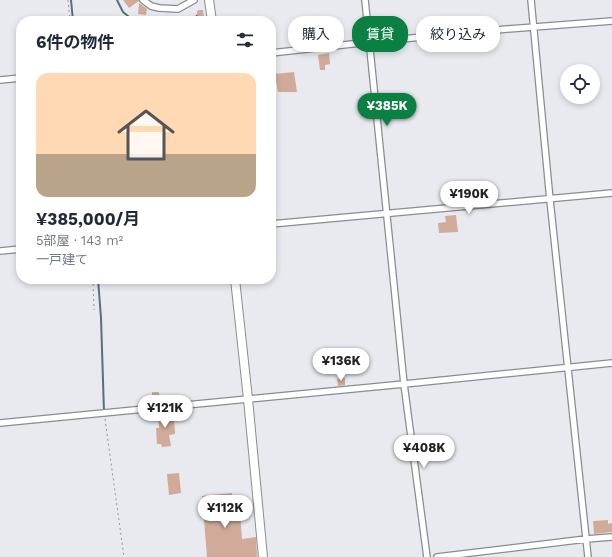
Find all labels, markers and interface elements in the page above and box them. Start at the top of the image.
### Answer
chip: 購入 [288,16,344,52]
chip: 賃貸 [352,16,408,52]
chip: 絞り込み [416,16,500,52]
icon: filters [234,29,256,51]
text: 6件の物件 [36,32,114,52]
map controls [560,64,600,104]
button: locate [560,64,600,104]
pin: ¥385K [359,93,415,127]
text: ¥385K [366,98,408,113]
icon: home [110,99,182,171]
pin: ¥190K [441,181,497,215]
text: ¥190K [449,186,489,201]
text: ¥385,000/月 [36,209,140,229]
text: 5部屋 · 143 m² [36,233,123,248]
text: 一戸建て [36,252,88,267]
pin: ¥136K [313,348,369,382]
text: ¥136K [322,353,361,368]
pin: ¥121K [137,395,193,429]
text: ¥121K [147,400,183,415]
pin: ¥408K [396,435,452,469]
text: ¥408K [403,440,445,455]
pin: ¥112K [197,495,253,529]
text: ¥112K [207,500,243,515]

